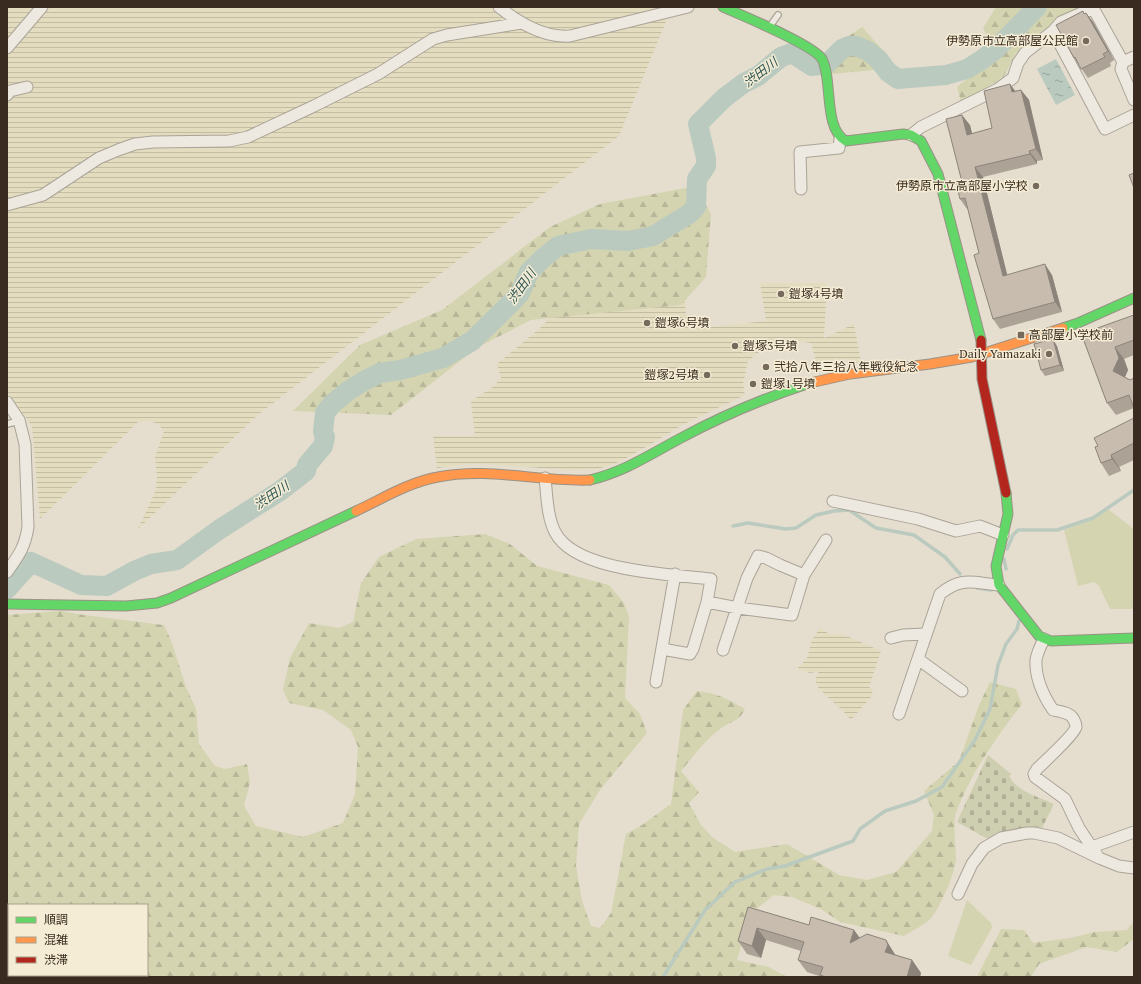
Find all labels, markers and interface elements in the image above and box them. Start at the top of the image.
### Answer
place label: 伊勢原市立高部屋公民館 [946,33,1078,48]
marker: 伊勢原市立高部屋公民館 [1081,36,1091,46]
water label: 渋田川 [739,52,783,91]
place label: 伊勢原市立高部屋小学校 [896,178,1028,193]
marker: 伊勢原市立高部屋小学校 [1031,181,1041,191]
water label: 渋田川 [502,263,541,307]
place label: 鎧塚4号墳 [789,286,843,301]
marker: 鎧塚4号墳 [776,289,786,299]
place label: 鎧塚6号墳 [655,315,709,330]
marker: 鎧塚6号墳 [642,318,652,328]
place label: 高部屋小学校前 [1029,327,1113,342]
marker: 高部屋小学校前 [1016,330,1026,340]
place label: 鎧塚3号墳 [743,338,797,353]
marker: 鎧塚3号墳 [730,341,740,351]
place label: Daily Yamazaki [959,346,1041,361]
marker: Daily Yamazaki [1044,349,1054,359]
place label: 弐拾八年三拾八年戦役紀念 [774,359,918,374]
marker: 弐拾八年三拾八年戦役紀念 [761,362,771,372]
place label: 鎧塚2号墳 [645,367,699,382]
marker: 鎧塚2号墳 [702,370,712,380]
place label: 鎧塚1号墳 [761,376,815,391]
marker: 鎧塚1号墳 [748,379,758,389]
water label: 渋田川 [250,476,294,513]
legend [8,904,148,976]
text: 順調 [44,912,68,927]
text: 混雑 [44,932,68,947]
text: 渋滞 [44,952,68,967]

